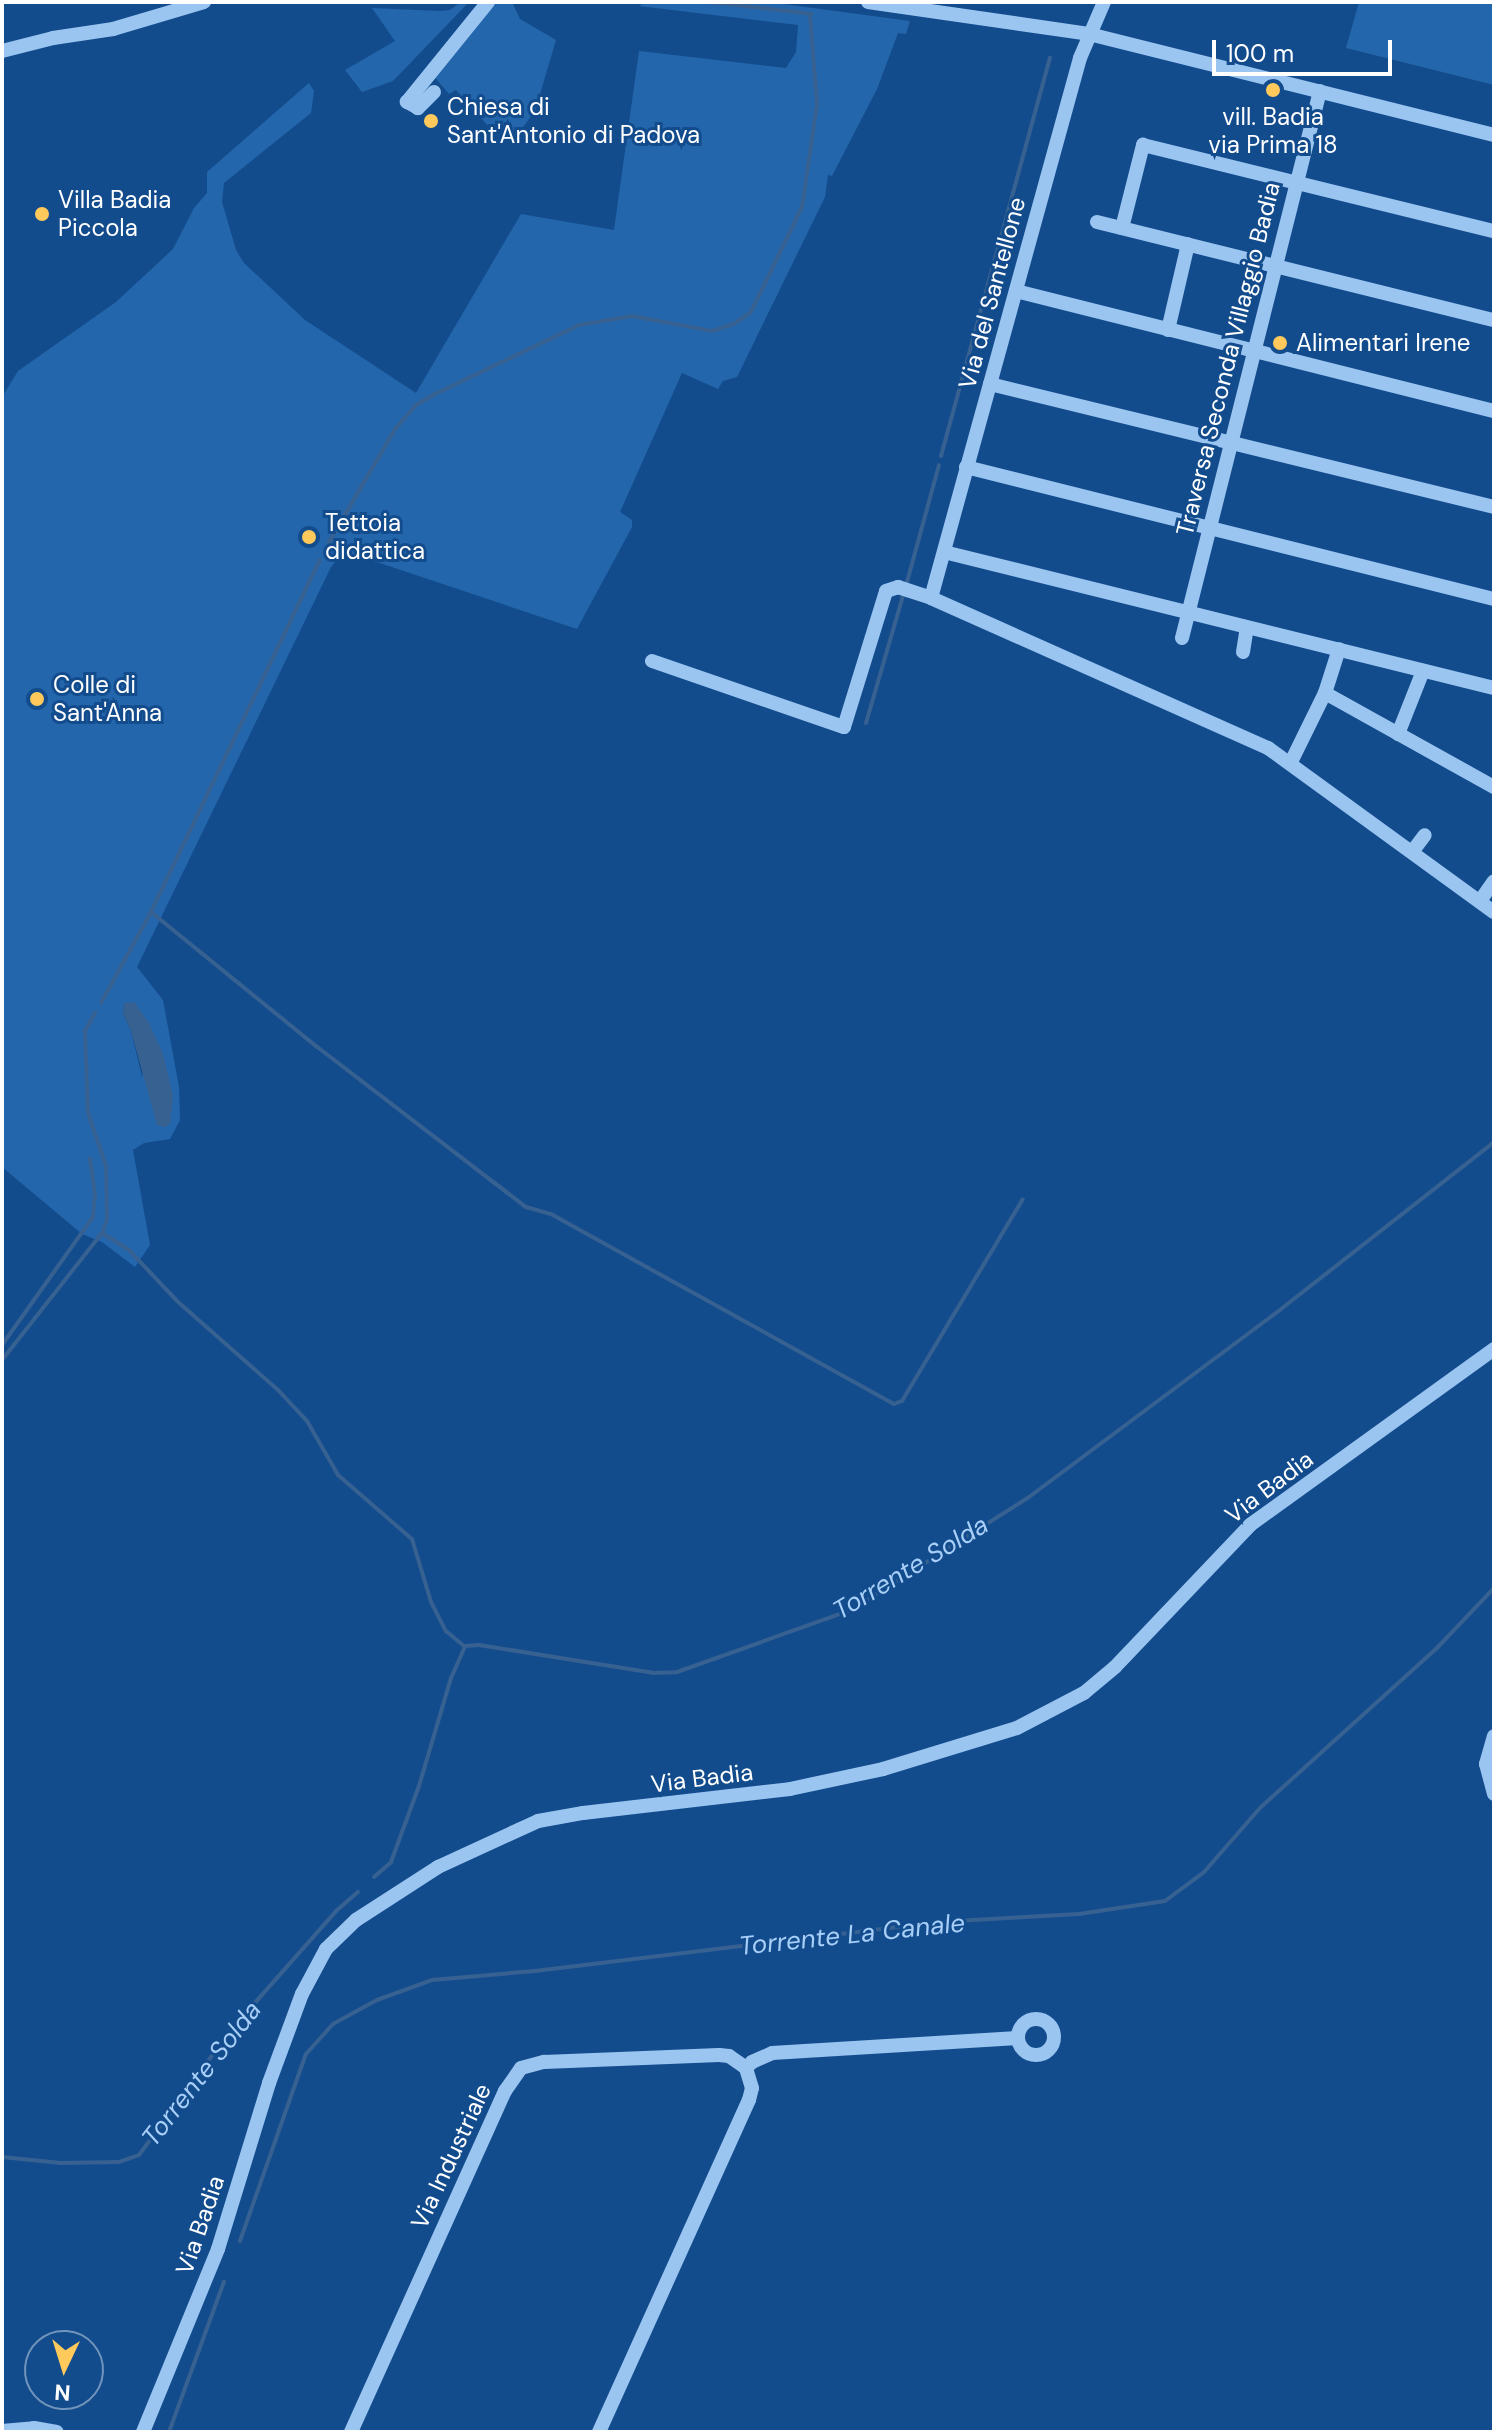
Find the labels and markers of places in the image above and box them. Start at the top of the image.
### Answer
marker: vill. Badia via Prima 18 [1264,81,1282,99]
place label: Chiesa di Sant'Antonio di Padova [447,93,700,149]
place label: vill. Badia via Prima 18 [1208,103,1338,159]
marker: Chiesa di Sant'Antonio di Padova [422,112,440,130]
place label: Villa Badia Piccola [58,186,171,242]
marker: Villa Badia Piccola [33,205,51,223]
place label: Alimentari Irene [1296,329,1470,357]
marker: Alimentari Irene [1271,334,1289,352]
place label: Tettoia didattica [325,509,425,565]
marker: Tettoia didattica [300,528,318,546]
place label: Colle di Sant'Anna [53,671,162,727]
marker: Colle di Sant'Anna [28,690,46,708]

